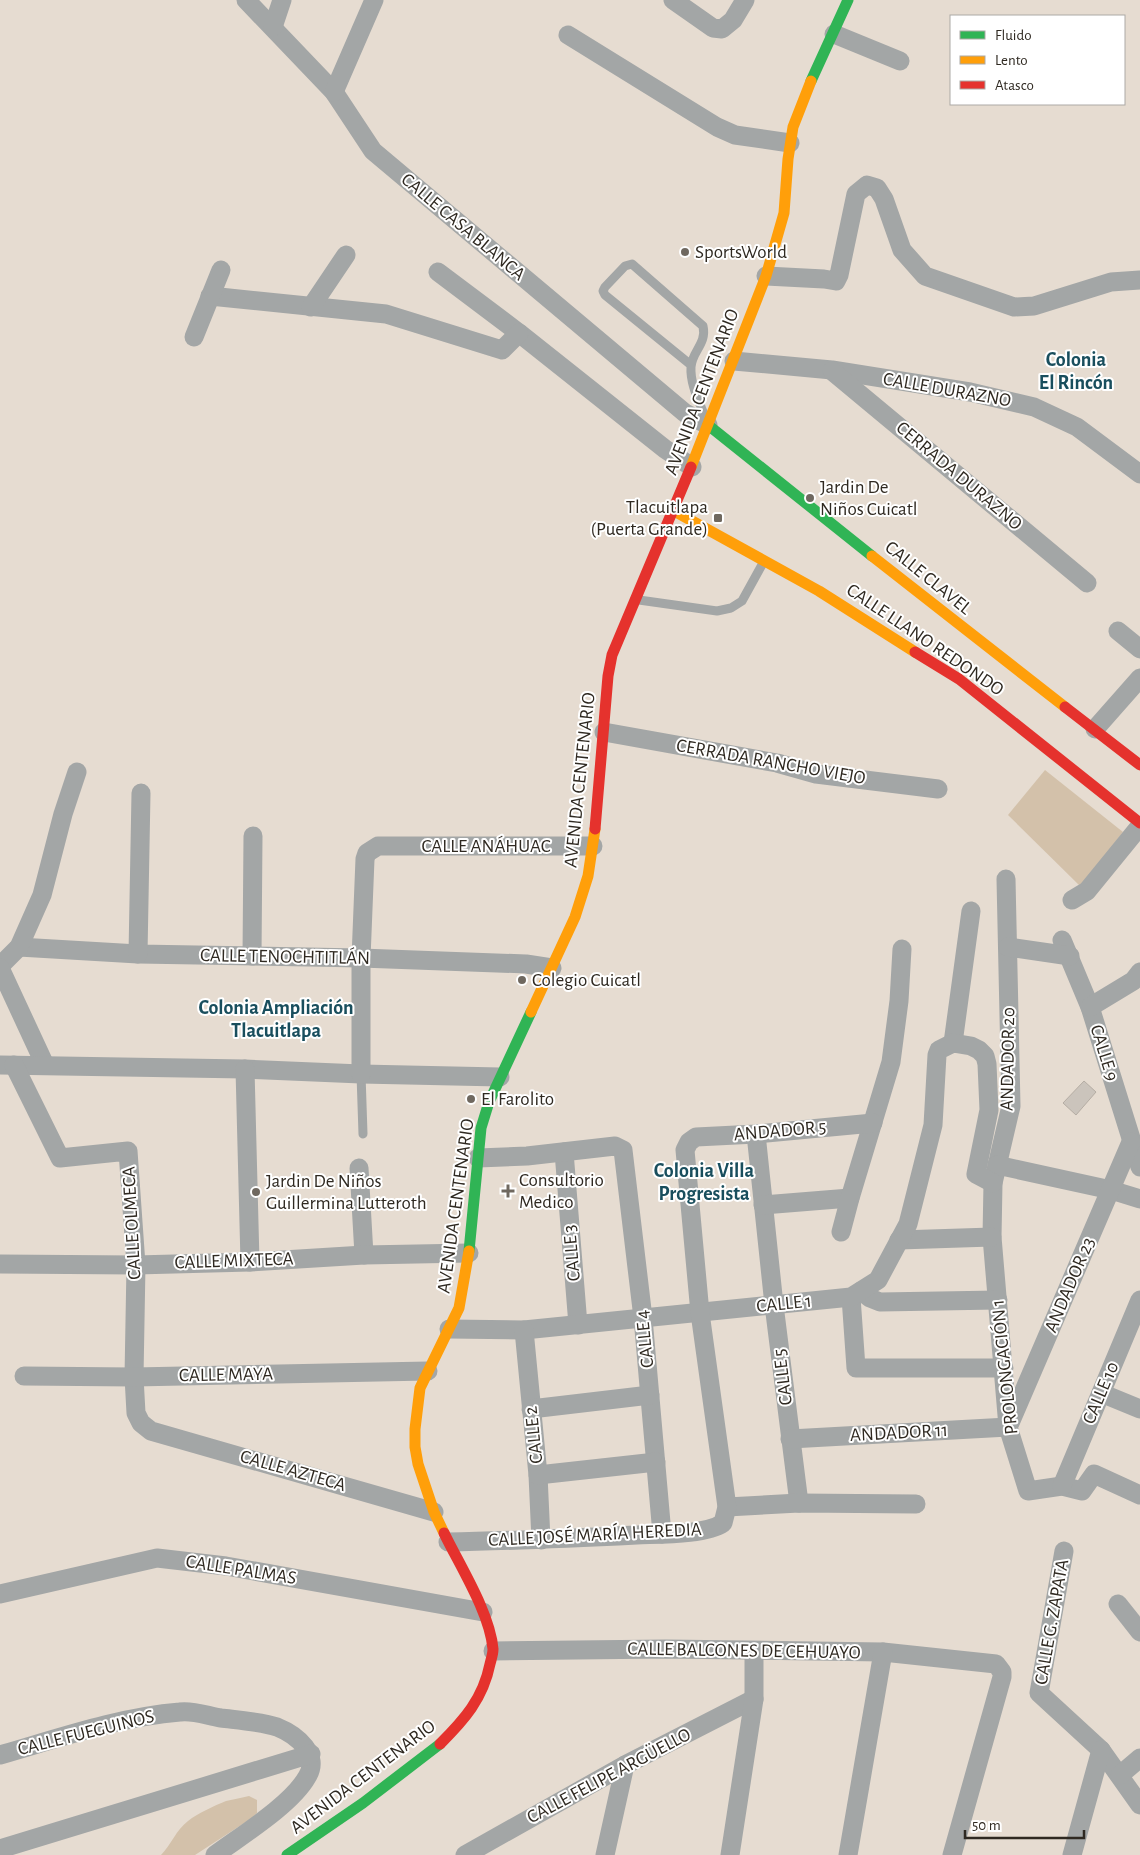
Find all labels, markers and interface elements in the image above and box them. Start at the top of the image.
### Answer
legend [950,15,1125,105]
text: Fluido [995,28,1032,43]
text: Lento [995,53,1028,68]
text: Atasco [995,78,1034,93]
street label: CALLE CASA BLANCA [397,170,529,284]
place label: SportsWorld [695,243,787,262]
marker: SportsWorld [679,246,691,258]
street label: AVENIDA CENTENARIO [662,306,742,478]
district label: Colonia El Rincón [1039,350,1113,393]
street label: CALLE DURAZNO [882,369,1012,411]
street label: CERRADA DURAZNO [892,418,1026,534]
place label: Jardin De Niños Cuicatl [820,478,917,519]
marker: Jardin De Niños Cuicatl [804,492,816,504]
place label: Tlacuitlapa (Puerta Grande) [591,498,708,539]
marker: Tlacuitlapa (Puerta Grande) [712,512,724,524]
street label: CALLE CLAVEL [881,538,975,619]
street label: CALLE LLANO REDONDO [843,580,1007,700]
street label: AVENIDA CENTENARIO [561,691,599,869]
street label: CERRADA RANCHO VIEJO [675,736,867,788]
street label: CALLE ANÁHUAC [421,835,551,856]
street label: CALLE TENOCHTITLÁN [200,944,370,968]
place label: Colegio Cuicatl [532,971,641,990]
marker: Colegio Cuicatl [516,974,528,986]
district label: Colonia Ampliación Tlacuitlapa [198,998,354,1041]
street label: ANDADOR 20 [998,1007,1018,1111]
street label: CALLE 9 [1086,1023,1122,1084]
place label: El Farolito [481,1090,554,1109]
marker: El Farolito [465,1093,477,1105]
street label: AVENIDA CENTENARIO [434,1117,478,1295]
street label: ANDADOR 5 [733,1117,827,1145]
district label: Colonia Villa Progresista [654,1161,755,1204]
street label: CALLE OLMECA [120,1166,144,1280]
place label: Consultorio Medico [519,1171,604,1212]
place label: Jardin De Niños Guillermina Lutteroth [266,1172,427,1213]
marker: Consultorio Medico [501,1184,515,1198]
marker: Jardin De Niños Guillermina Lutteroth [250,1186,262,1198]
street label: CALLE 3 [560,1224,584,1282]
street label: ANDADOR 23 [1041,1235,1099,1335]
street label: CALLE MIXTECA [174,1249,294,1273]
street label: CALLE 1 [755,1292,813,1316]
street label: PROLONGACIÓN 1 [986,1298,1022,1436]
street label: CALLE 4 [633,1309,657,1369]
street label: CALLE 5 [770,1348,796,1406]
street label: CALLE 10 [1079,1359,1123,1427]
street label: CALLE MAYA [179,1365,273,1385]
street label: CALLE 2 [522,1405,546,1465]
street label: ANDADOR 11 [850,1421,948,1445]
street label: CALLE AZTECA [238,1447,348,1495]
street label: CALLE JOSÉ MARÍA HEREDIA [488,1518,702,1550]
street label: CALLE PALMAS [184,1552,298,1588]
street label: CALLE G. ZAPATA [1032,1558,1072,1686]
street label: CALLE BALCONES DE CEHUAYO [627,1639,861,1663]
street label: CALLE FUEGUINOS [16,1707,156,1759]
street label: AVENIDA CENTENARIO [287,1716,439,1838]
street label: CALLE FELIPE ARGÜELLO [523,1724,694,1827]
scale bar [965,1808,1084,1840]
text: 50 m [972,1818,1001,1833]

